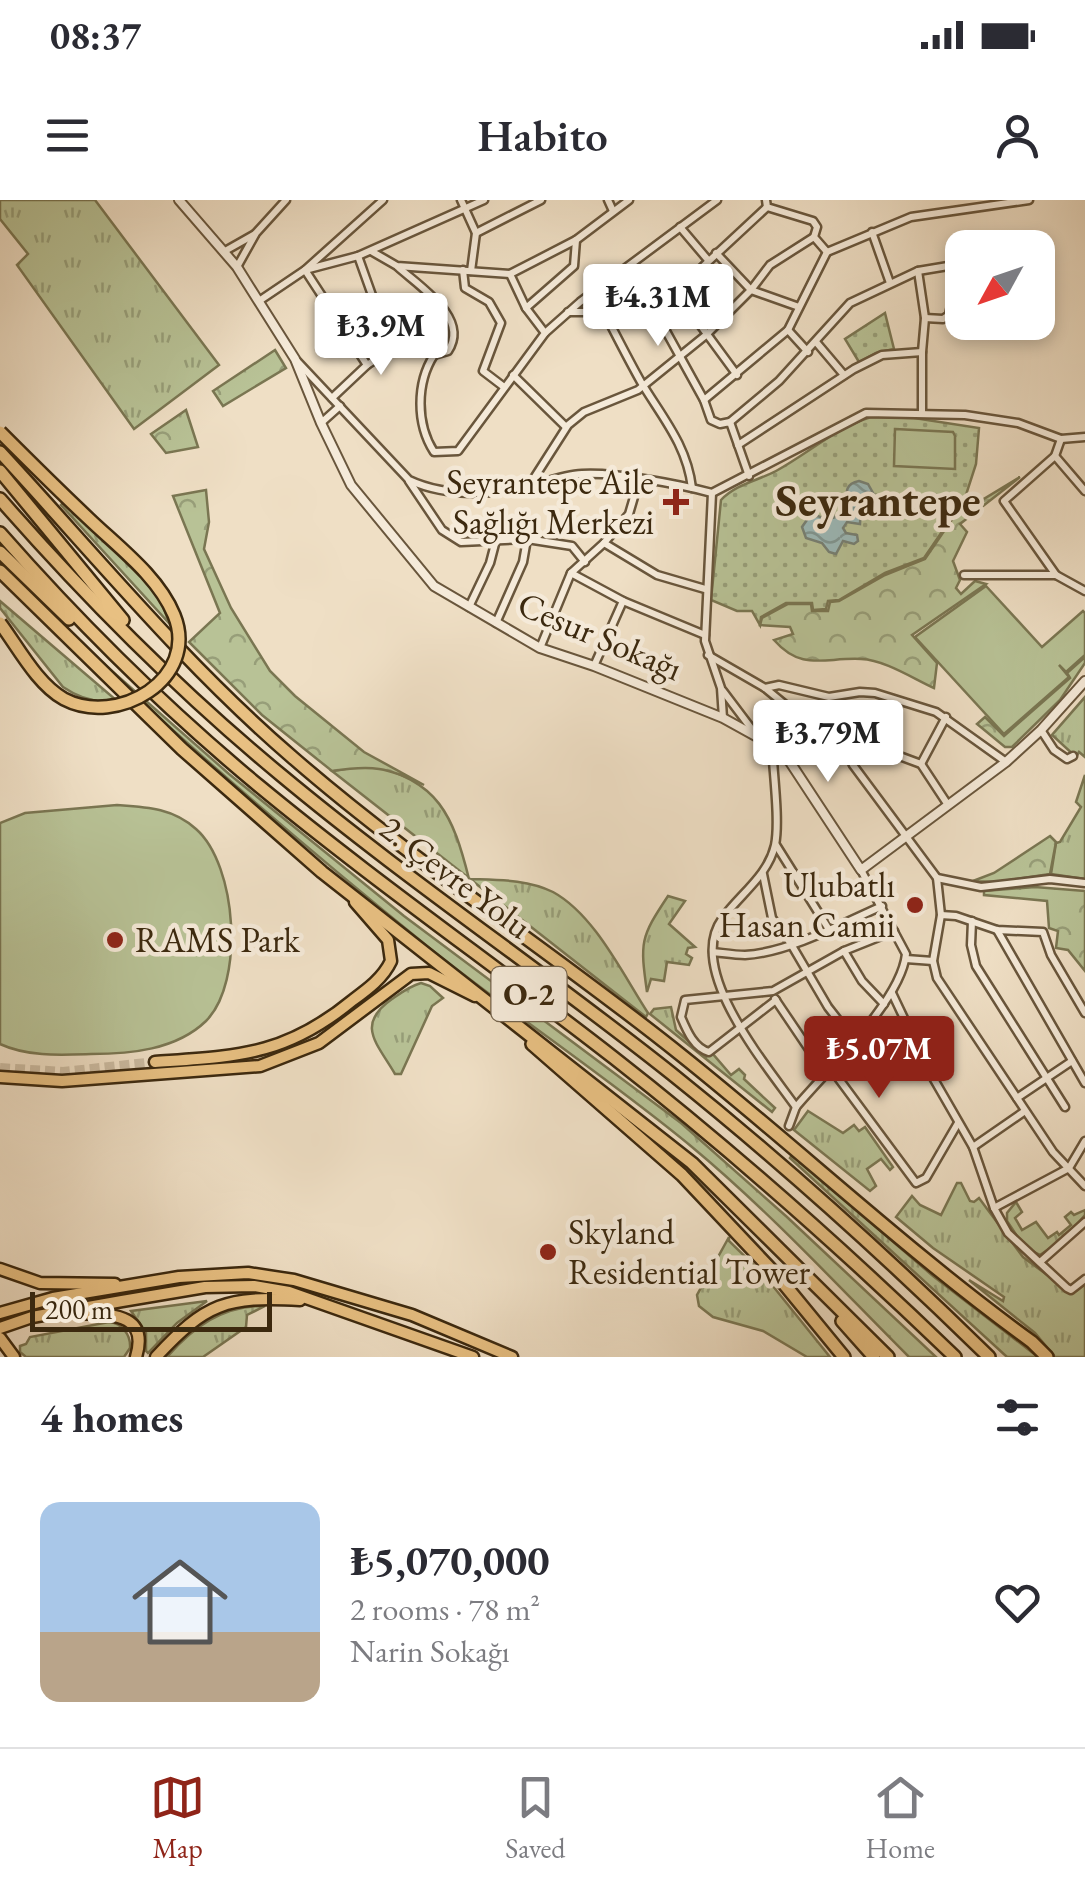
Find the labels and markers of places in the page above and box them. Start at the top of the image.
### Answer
pin: ₺4.31M [577,264,739,349]
pin: ₺3.9M [311,293,451,378]
place label: Seyrantepe Aile Sağlığı Merkezi [446,459,654,544]
marker: Seyrantepe Aile Sağlığı Merkezi [663,489,689,515]
pin: ₺3.79M [747,700,909,785]
place label: Ulubatlı Hasan Camii [719,862,895,947]
marker: Ulubatlı Hasan Camii [904,894,926,916]
place label: RAMS Park [135,917,301,962]
marker: RAMS Park [104,929,126,951]
pin: ₺5.07M [798,1016,960,1101]
place label: Skyland Residential Tower [568,1209,811,1294]
marker: Skyland Residential Tower [537,1241,559,1263]

